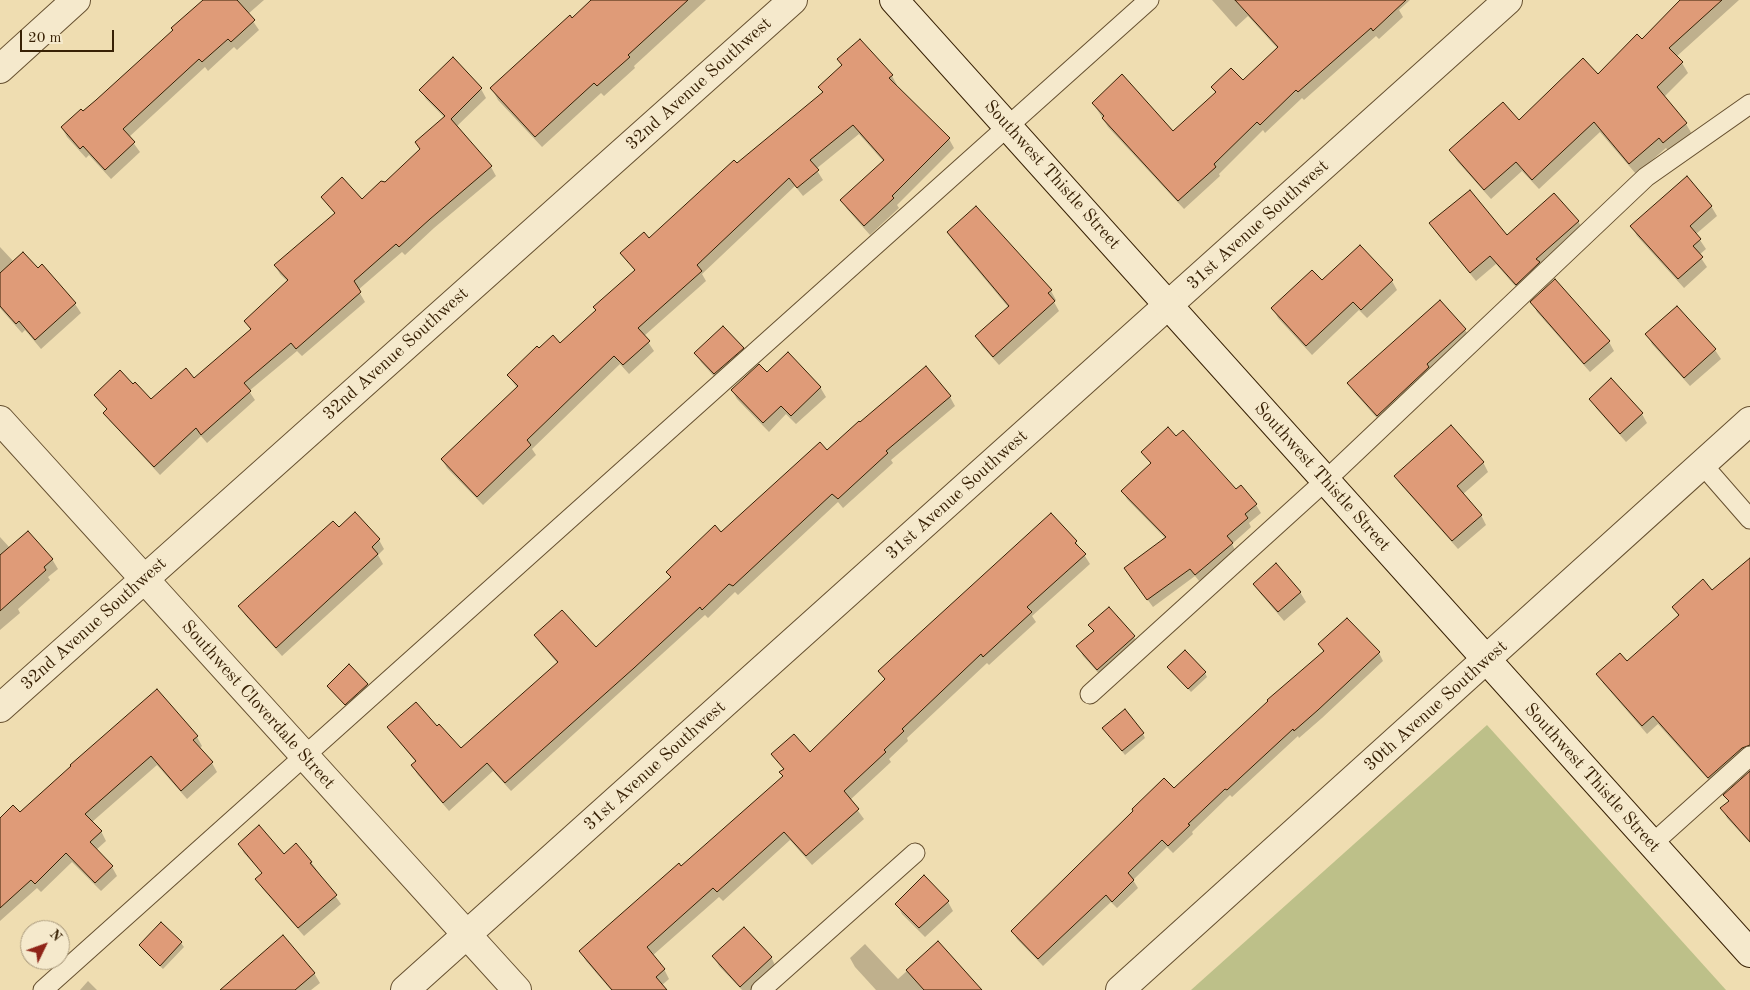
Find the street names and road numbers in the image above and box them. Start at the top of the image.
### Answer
street label: 32nd Avenue Southwest [622,13,776,155]
street label: Southwest Thistle Street [979,96,1125,254]
street label: 31st Avenue Southwest [1183,156,1333,294]
street label: 32nd Avenue Southwest [319,283,473,425]
street label: Southwest Thistle Street [1249,398,1395,556]
street label: 31st Avenue Southwest [882,426,1032,564]
street label: 32nd Avenue Southwest [17,553,171,695]
street label: Southwest Cloverdale Street [176,616,340,794]
street label: 30th Avenue Southwest [1360,636,1512,776]
street label: 31st Avenue Southwest [580,697,730,835]
street label: Southwest Thistle Street [1519,699,1665,857]

